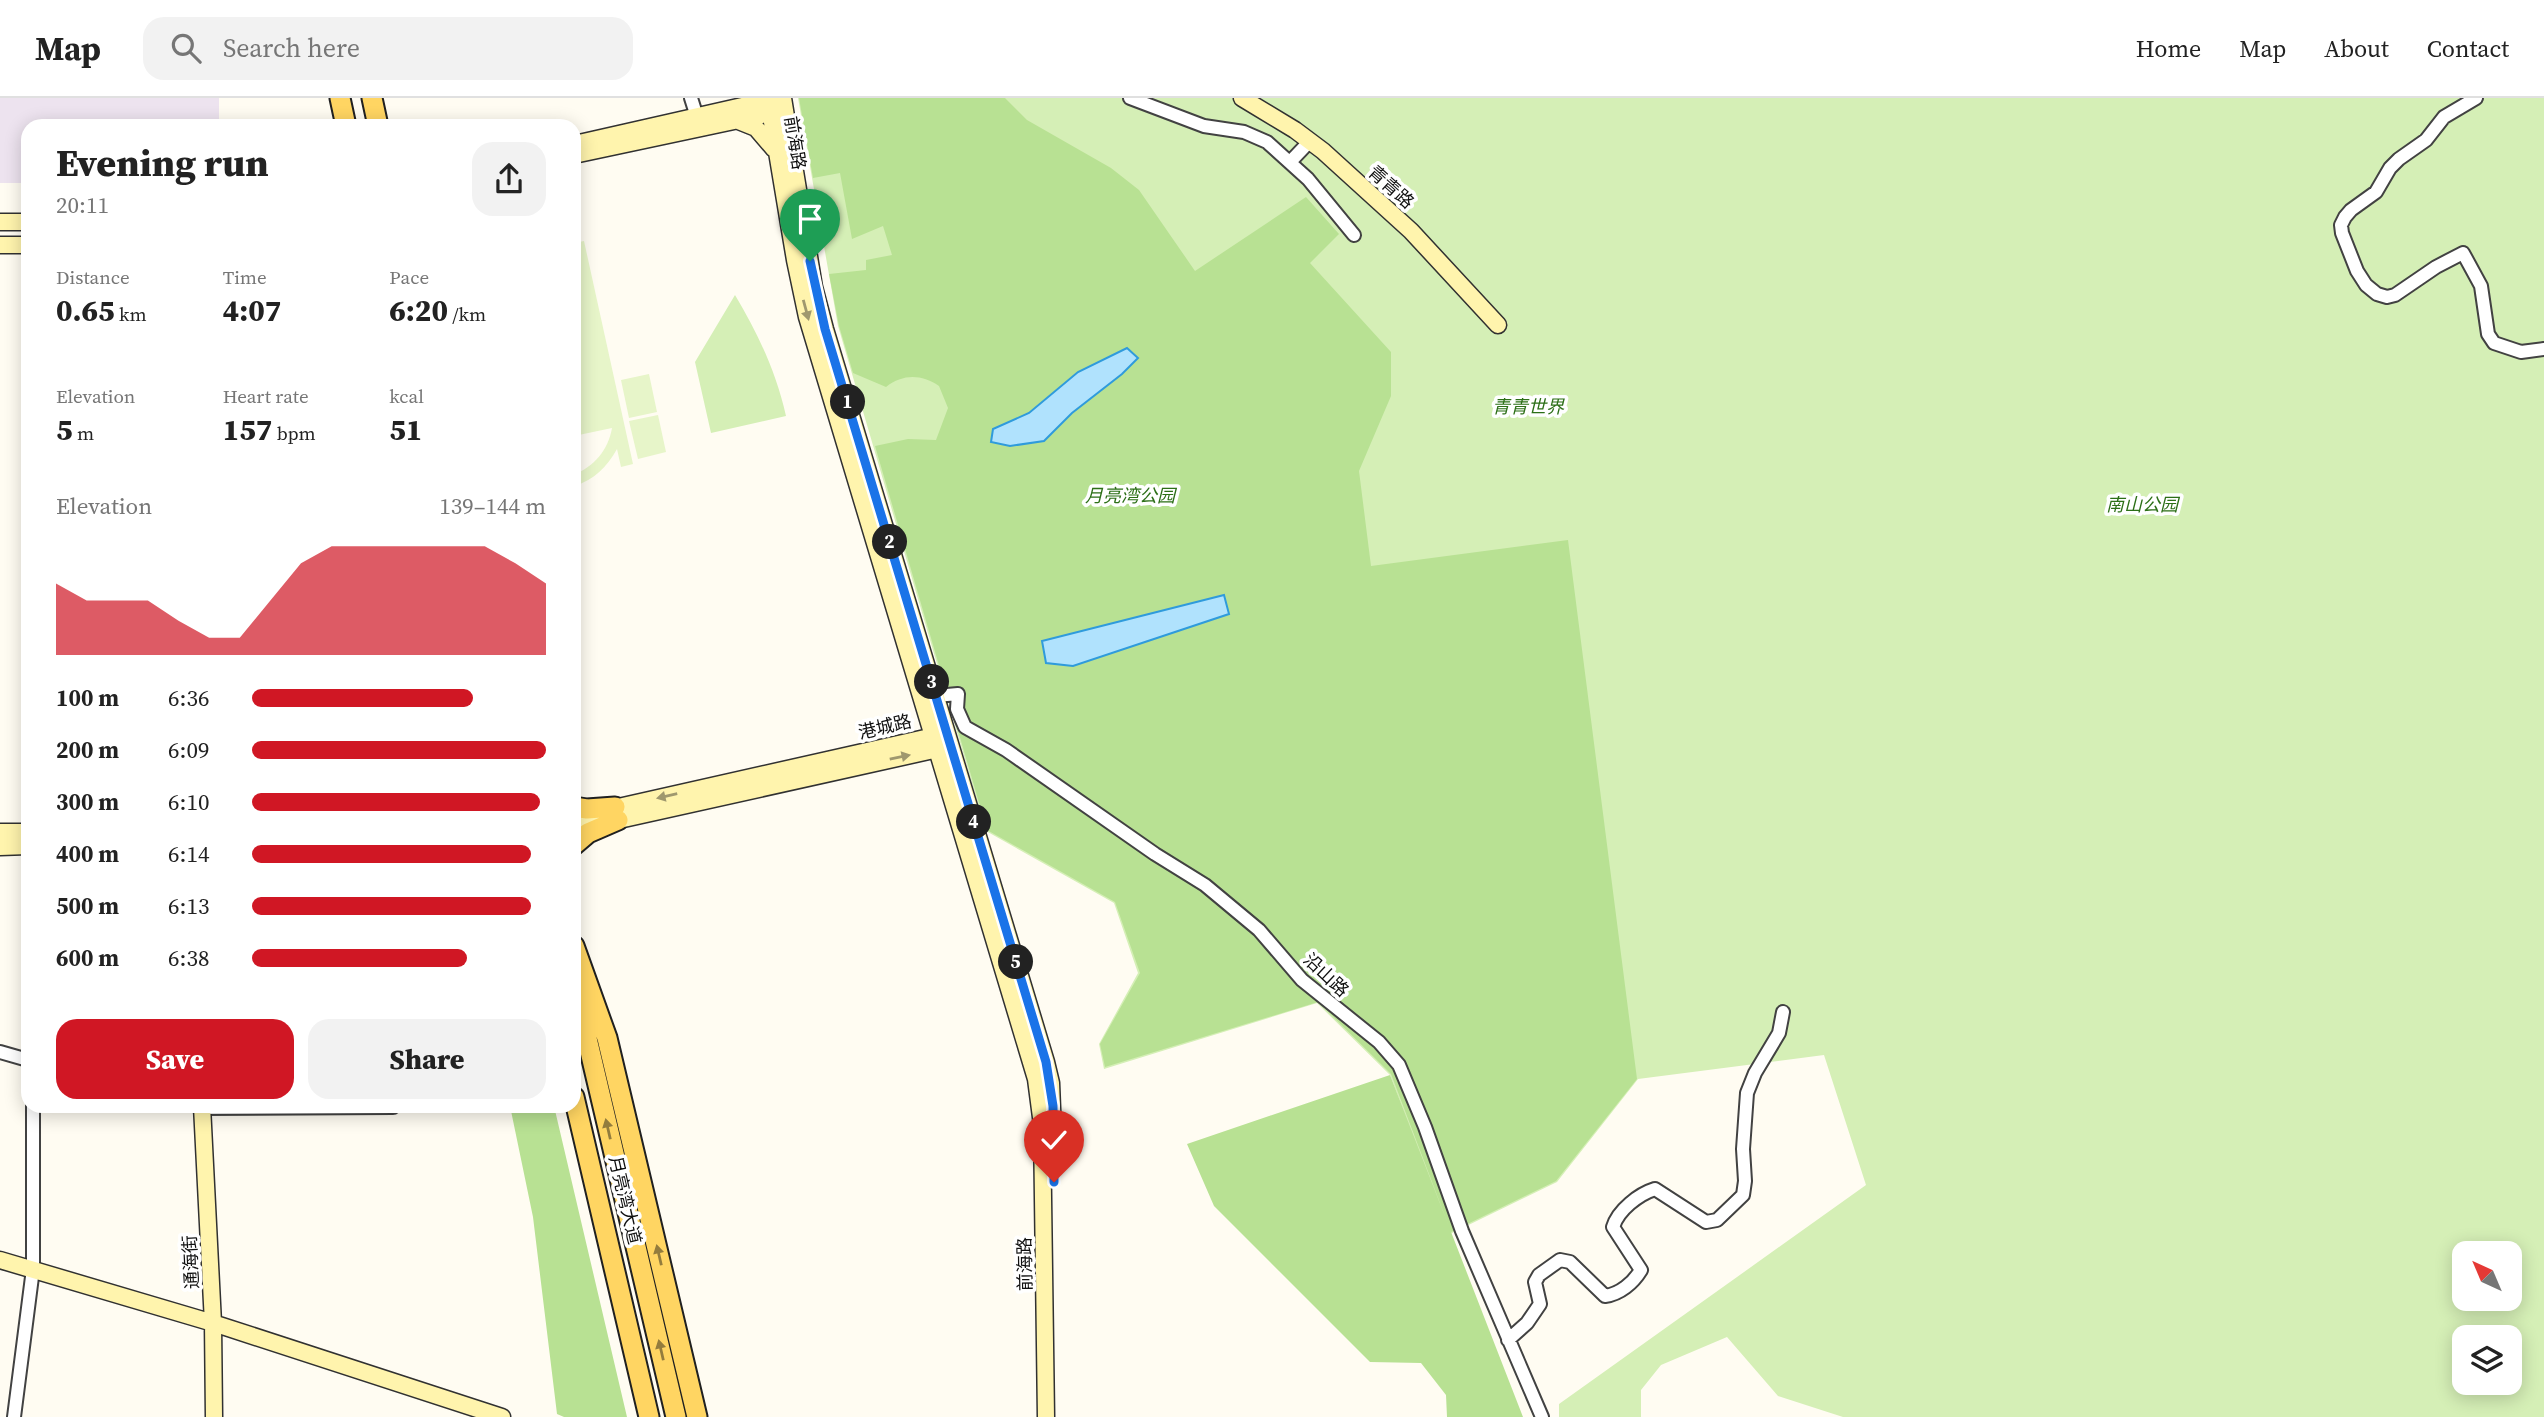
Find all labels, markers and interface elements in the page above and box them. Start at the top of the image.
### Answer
search box [143,17,633,80]
text: Map [35,26,101,71]
icon: search [167,29,205,67]
text: Search here [223,30,360,66]
text: Home [2136,32,2201,65]
text: Map [2239,32,2286,65]
text: About [2324,32,2389,65]
text: Contact [2427,32,2509,65]
street label: 前海路 [779,114,812,172]
text: Evening run [56,137,269,189]
button: share [472,142,546,216]
street label: 青青路 [1363,159,1420,214]
text: 20:11 [56,189,109,221]
pin [780,189,840,261]
icon: arrive [791,200,829,238]
text: Distance [56,264,130,290]
text: Time [223,264,267,290]
text: Pace [389,264,429,290]
text: 0.65 [56,290,115,331]
text: 4:07 [223,290,281,331]
text: 6:20 [389,290,448,331]
one-way arrow [801,299,812,321]
text: km [115,301,147,327]
text: /km [448,301,486,327]
text: Elevation [56,383,135,409]
text: Heart rate [223,383,309,409]
text: kcal [389,383,424,409]
pin: 1 [830,384,866,420]
text: 1 [842,388,853,414]
park label: 青青世界 [1492,394,1565,419]
text: 5 [56,409,73,450]
text: 157 [223,409,272,450]
text: 51 [389,409,422,450]
text: m [73,420,94,446]
text: bpm [272,420,316,446]
park label: 月亮湾公园 [1085,483,1178,508]
text: Elevation [56,490,152,522]
text: 139–144 m [439,490,546,522]
park label: 南山公园 [2106,492,2181,517]
pin: 2 [872,524,908,560]
text: 2 [884,528,895,554]
pin: 3 [914,664,950,700]
text: 3 [926,668,937,694]
text: 100 m [56,682,119,714]
text: 6:36 [168,682,209,714]
street label: 港城路 [856,708,914,745]
text: 200 m [56,734,119,766]
text: 6:09 [168,734,209,766]
one-way arrow [889,752,911,763]
text: 300 m [56,786,119,818]
text: 6:10 [168,786,209,818]
one-way arrow [656,790,678,801]
pin: 4 [956,804,992,840]
text: 4 [968,808,979,834]
text: 400 m [56,838,119,870]
text: 6:14 [168,838,209,870]
text: 500 m [56,890,119,922]
text: 6:13 [168,890,209,922]
text: 600 m [56,942,119,974]
text: 6:38 [168,942,209,974]
pin: 5 [998,944,1034,980]
street label: 沿山路 [1298,947,1355,1002]
text: 5 [1010,948,1021,974]
button: Save [56,1019,294,1099]
button: Share [308,1019,546,1099]
pin [1024,1110,1084,1182]
one-way arrow [603,1118,614,1140]
icon: check [1035,1121,1073,1159]
street label: 月亮湾大道 [603,1153,648,1247]
street label: 通海街 [177,1234,204,1290]
street label: 前海路 [1012,1237,1037,1291]
north arrow [2452,1241,2522,1311]
map controls [2452,1241,2522,1395]
one-way arrow [653,1244,664,1266]
button: layers [2452,1325,2522,1395]
one-way arrow [655,1339,666,1361]

